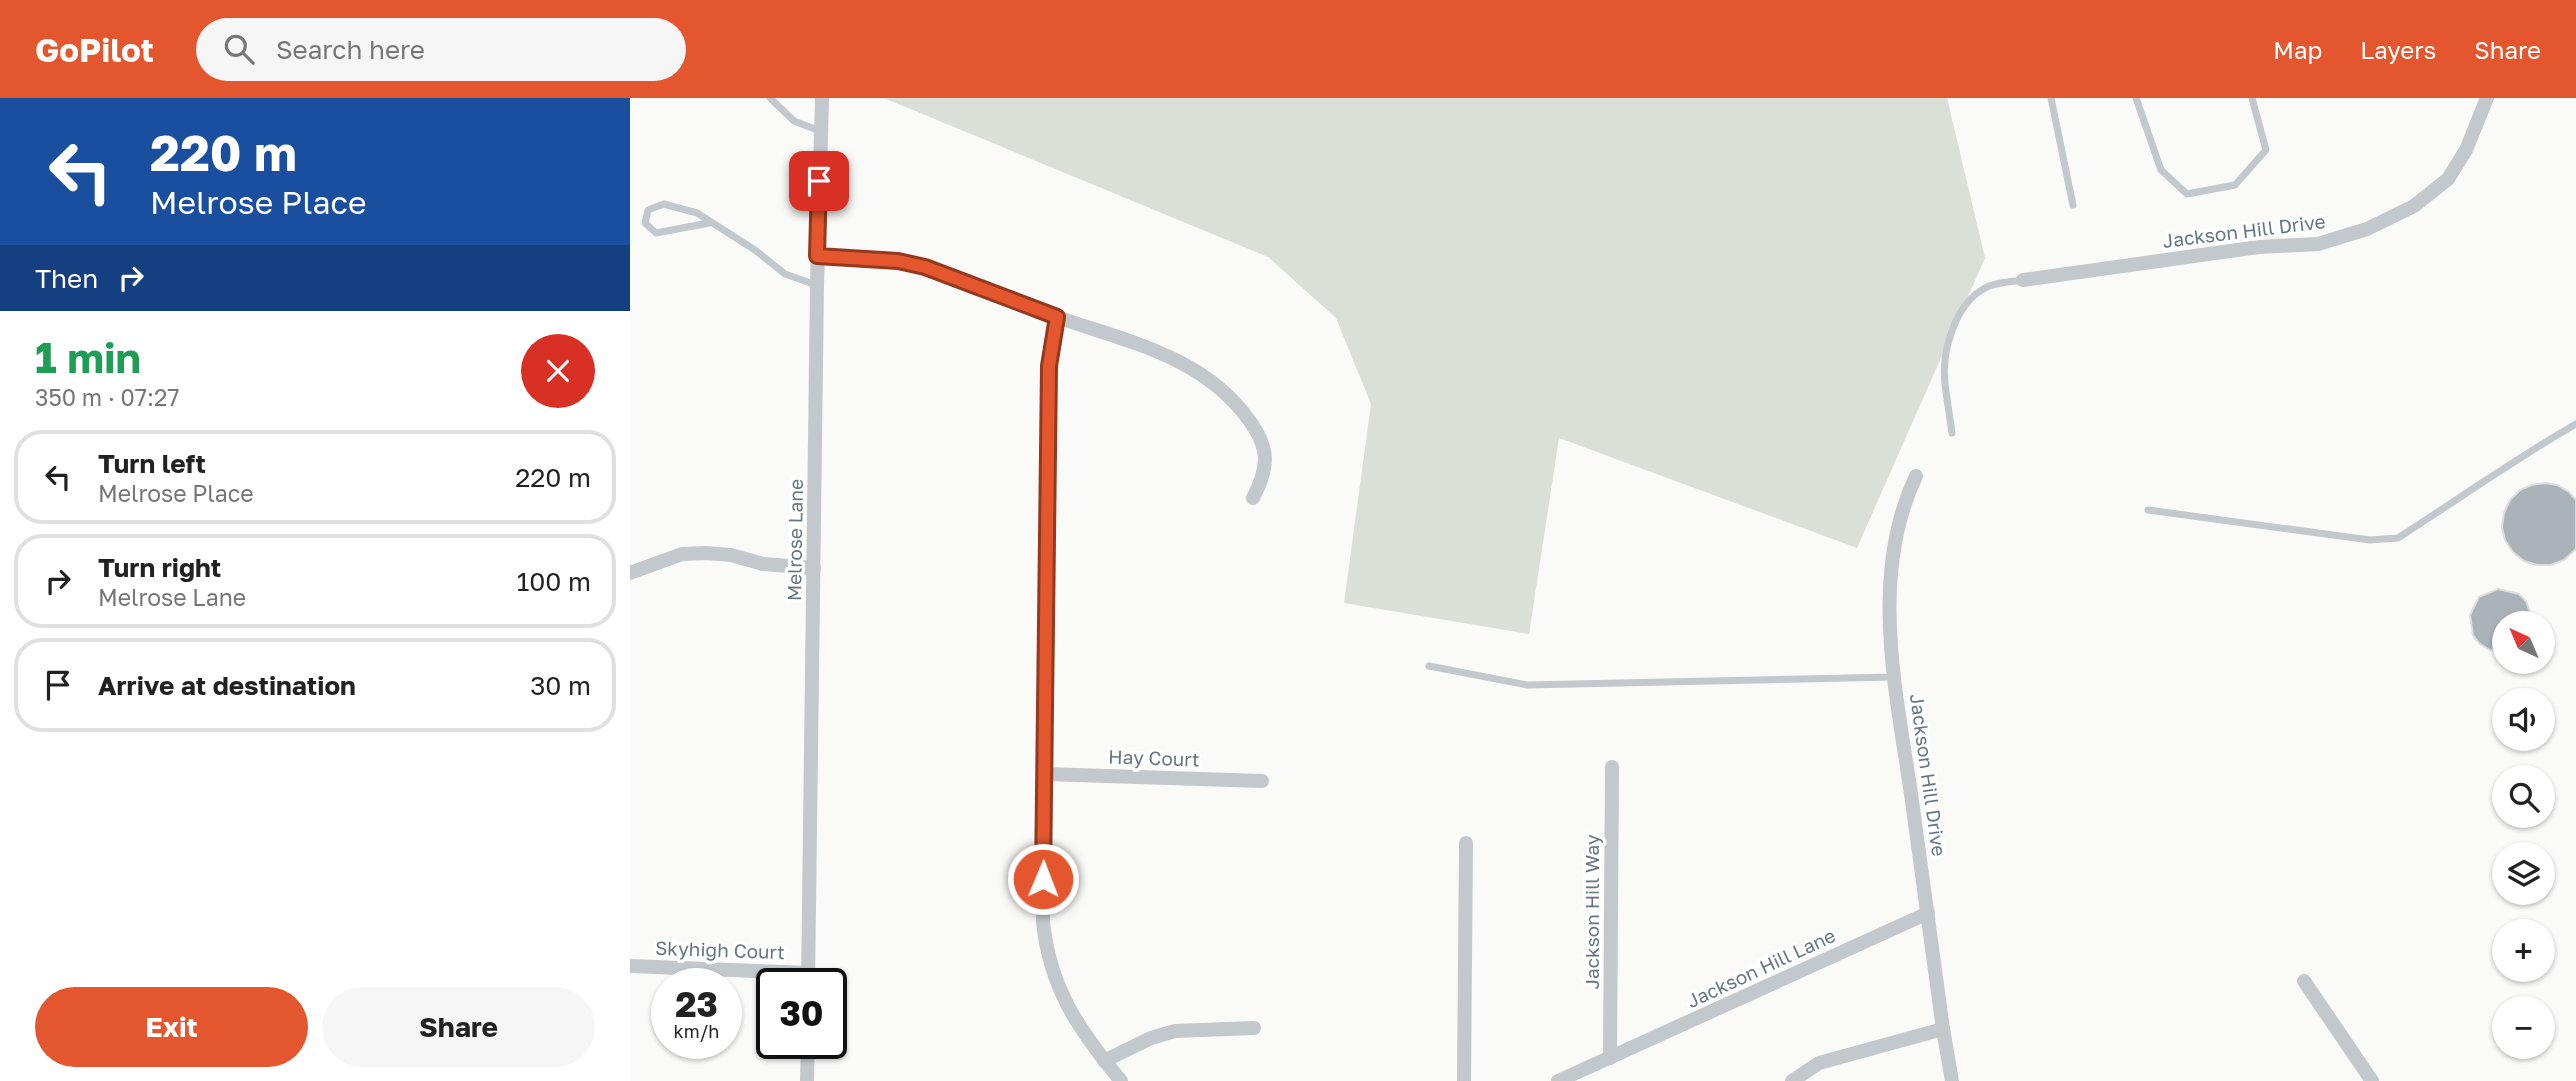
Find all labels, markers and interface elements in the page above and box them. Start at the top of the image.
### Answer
search box [196,18,686,81]
text: GoPilot [35,30,154,69]
icon: search [220,30,258,68]
text: Search here [276,34,425,65]
text: Map [2273,35,2322,64]
text: Layers [2360,35,2436,64]
text: Share [2474,35,2541,64]
text: 220 m [150,123,297,182]
icon: left [35,126,126,217]
pin [789,151,849,211]
icon: arrive [800,162,838,200]
text: Melrose Place [150,183,366,221]
street label: Jackson Hill Drive [2161,209,2327,252]
icon: right [112,259,150,297]
text: Then [35,263,98,294]
text: 1 min [35,332,141,382]
button: close [521,334,595,408]
text: 350 m · 07:27 [35,383,179,411]
text: Turn left [98,448,206,479]
icon: left [39,458,77,496]
text: 220 m [515,462,591,493]
text: Melrose Place [98,479,254,507]
street label: Melrose Lane [782,479,807,601]
text: Turn right [98,552,221,583]
icon: right [39,562,77,600]
text: 100 m [517,566,591,597]
text: Melrose Lane [98,583,246,611]
north arrow [2492,611,2555,674]
map controls [2492,611,2555,1059]
icon: arrive [39,666,77,704]
text: Arrive at destination [98,670,356,701]
text: 30 m [530,670,591,701]
button: sound [2492,688,2555,751]
street label: Jackson Hill Drive [1906,692,1951,858]
street label: Hay Court [1108,744,1200,771]
button: search [2492,765,2555,828]
street label: Jackson Hill Way [1580,834,1603,990]
position arrow [1006,842,1080,916]
button: layers [2492,842,2555,905]
button: + [2492,919,2555,982]
street label: Jackson Hill Lane [1683,923,1839,1012]
street label: Skyhigh Court [655,936,785,963]
speed limit sign: 30 [756,968,847,1059]
text: 23 [675,983,718,1025]
button: Exit [35,987,308,1067]
button: Share [322,987,595,1067]
button: − [2492,996,2555,1059]
text: km/h [674,1020,719,1042]

